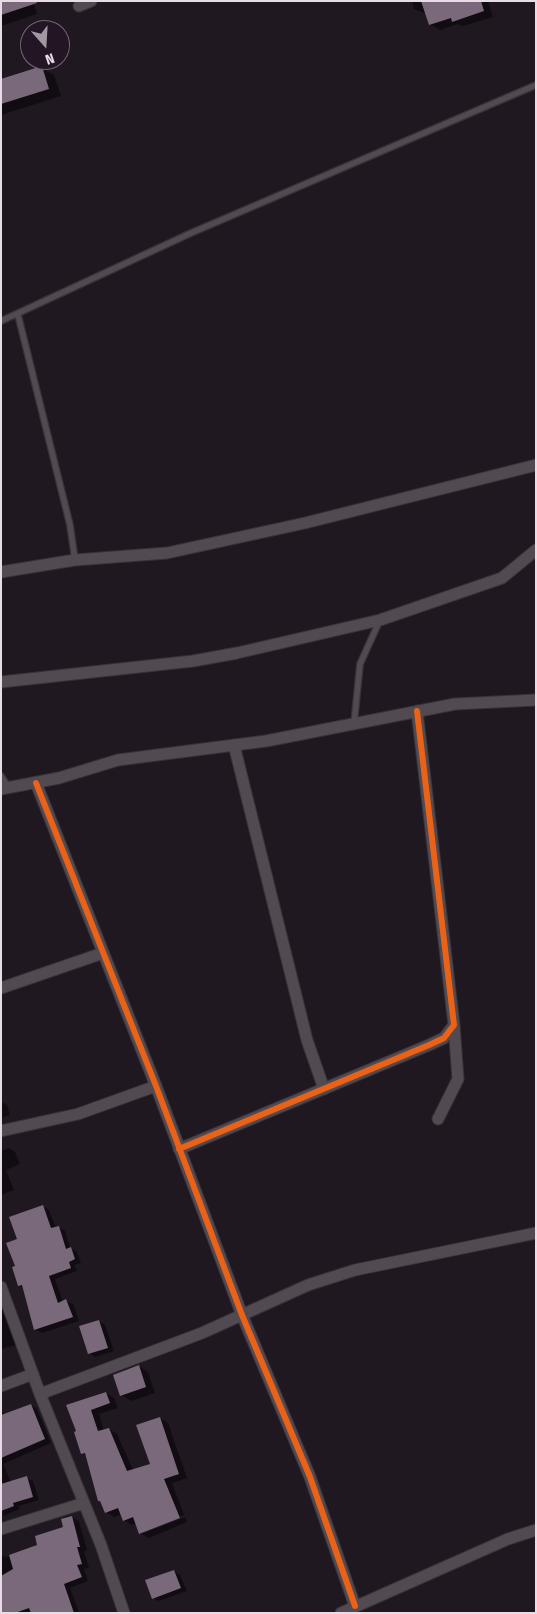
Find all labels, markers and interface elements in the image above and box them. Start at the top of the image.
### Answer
north arrow [20,20,70,70]
text: N [43,49,56,68]

